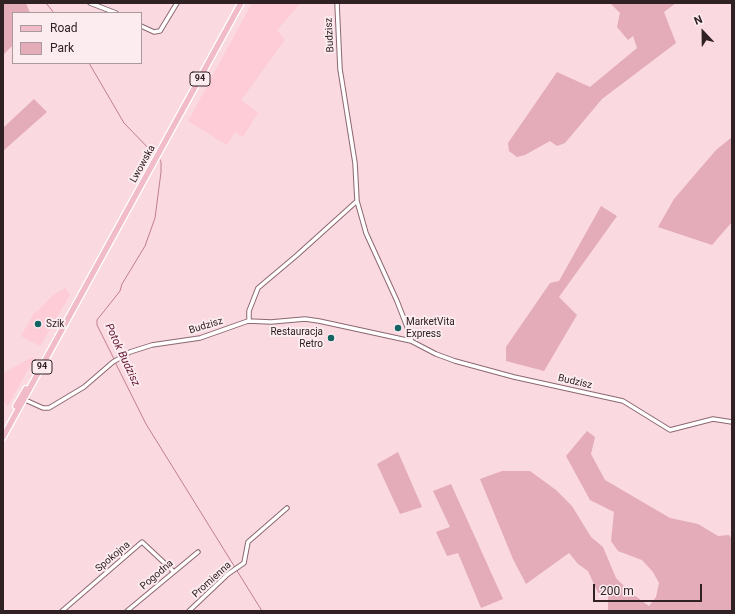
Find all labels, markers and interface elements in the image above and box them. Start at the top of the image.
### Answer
legend [12,12,142,64]
north arrow [683,12,723,52]
text: N [692,13,704,28]
street label: Budzisz [323,17,337,53]
text: Road [50,21,78,35]
text: Park [50,41,74,55]
road number: 94 [190,72,210,86]
street label: Lwowska [128,143,158,185]
street label: Budzisz [188,315,224,337]
place label: MarketVita Express [406,316,455,340]
place label: Szik [46,318,64,330]
marker: Szik [33,319,43,329]
water label: Potok Budzisz [102,322,142,388]
marker: MarketVita Express [393,323,403,333]
place label: Restauracja Retro [270,326,323,350]
marker: Restauracja Retro [326,333,336,343]
road number: 94 [32,360,52,374]
street label: Budzisz [557,372,593,392]
street label: Spokojna [93,539,133,575]
street label: Pogodna [138,557,176,593]
street label: Promienna [190,559,234,601]
scale bar [595,576,704,602]
text: 200 m [600,584,634,598]

